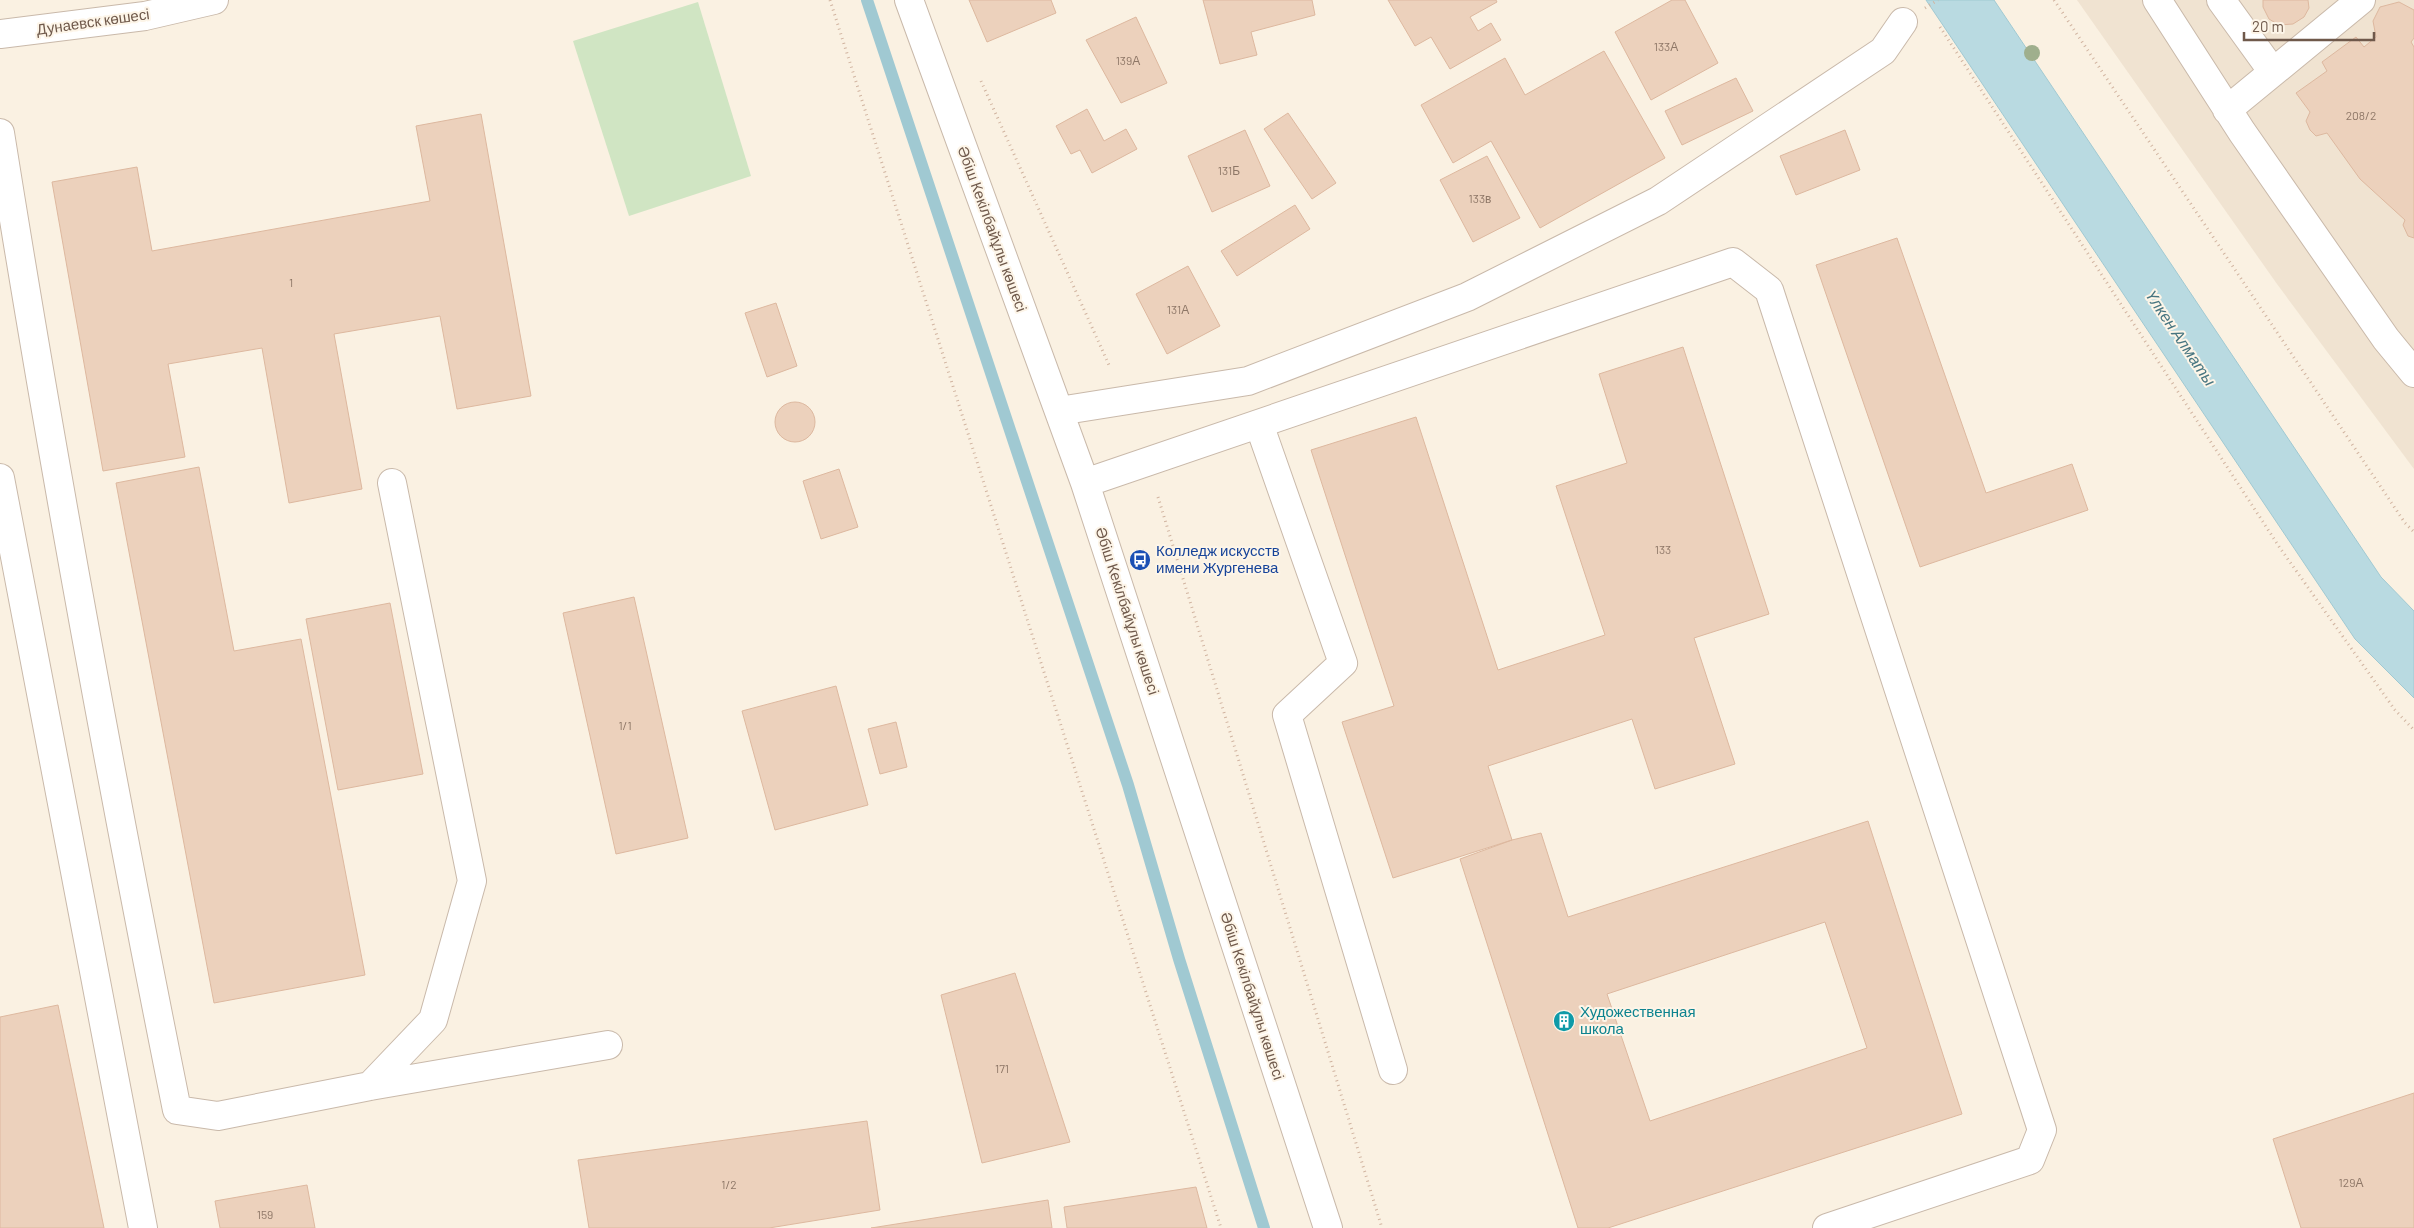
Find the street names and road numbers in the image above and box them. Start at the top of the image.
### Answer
street label: Дунаевск көшесі [35,4,151,38]
street label: Әбіш Кекілбайұлы көшесі [955,143,1031,314]
street label: Әбіш Кекілбайұлы көшесі [1092,525,1164,697]
street label: Әбіш Кекілбайұлы көшесі [1217,910,1289,1082]

